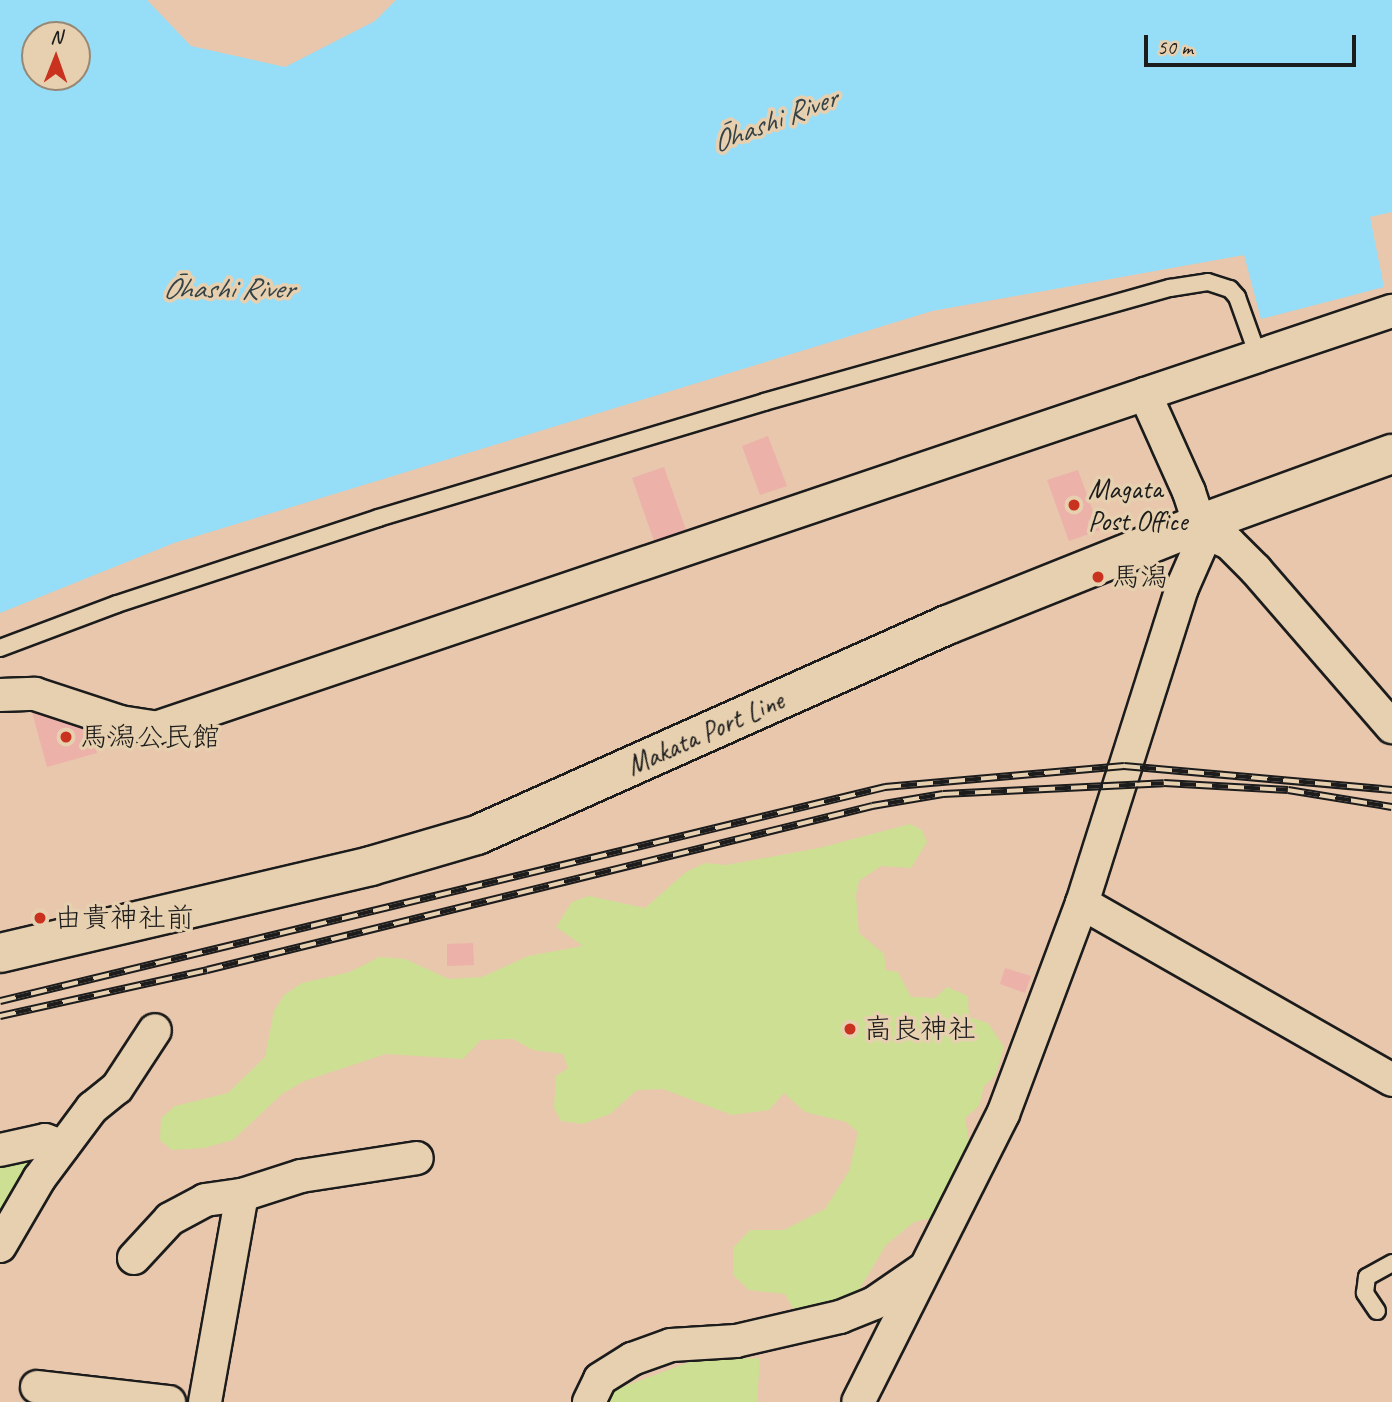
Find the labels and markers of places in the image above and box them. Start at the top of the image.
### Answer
place label: Magata Post Office [1088,472,1187,538]
marker: Magata Post Office [1066,497,1082,513]
place label: 馬潟 [1112,560,1168,594]
marker: 馬潟 [1090,569,1106,585]
place label: 馬潟公民館 [80,720,220,754]
marker: 馬潟公民館 [58,729,74,745]
place label: 由貴神社前 [54,901,194,935]
marker: 由貴神社前 [32,910,48,926]
place label: 高良神社 [864,1012,976,1046]
marker: 高良神社 [842,1021,858,1037]

